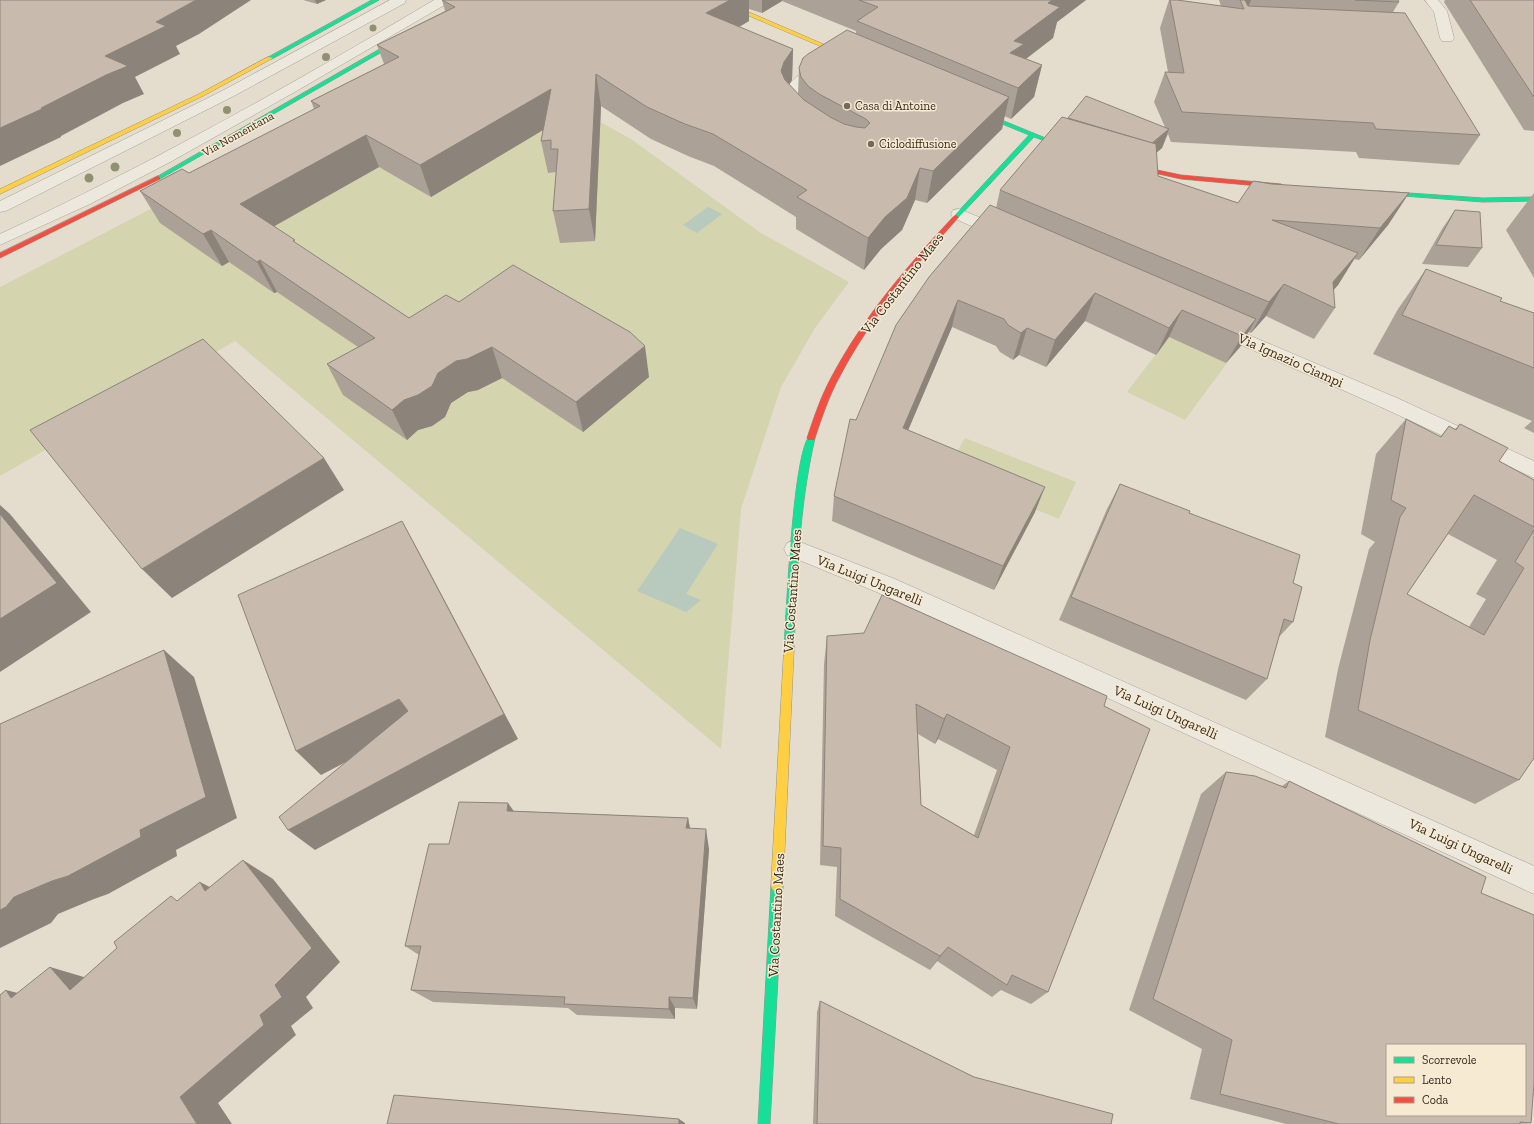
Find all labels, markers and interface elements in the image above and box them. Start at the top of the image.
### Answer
place label: Casa di Antoine [855,99,936,113]
marker: Casa di Antoine [842,101,852,111]
street label: Via Nomentana [199,108,277,160]
place label: Ciclodiffusione [879,137,957,151]
marker: Ciclodiffusione [866,139,876,149]
street label: Via Costantino Maes [857,229,947,338]
street label: Via Ignazio Ciampi [1235,329,1346,391]
street label: Via Costantino Maes [780,529,805,655]
street label: Via Luigi Ungarelli [813,551,925,609]
street label: Via Luigi Ungarelli [1110,681,1221,743]
street label: Via Luigi Ungarelli [1405,815,1516,878]
street label: Via Costantino Maes [765,853,788,978]
legend [1386,1044,1526,1116]
text: Scorrevole [1422,1053,1477,1067]
text: Lento [1422,1073,1452,1087]
text: Coda [1422,1093,1448,1107]

